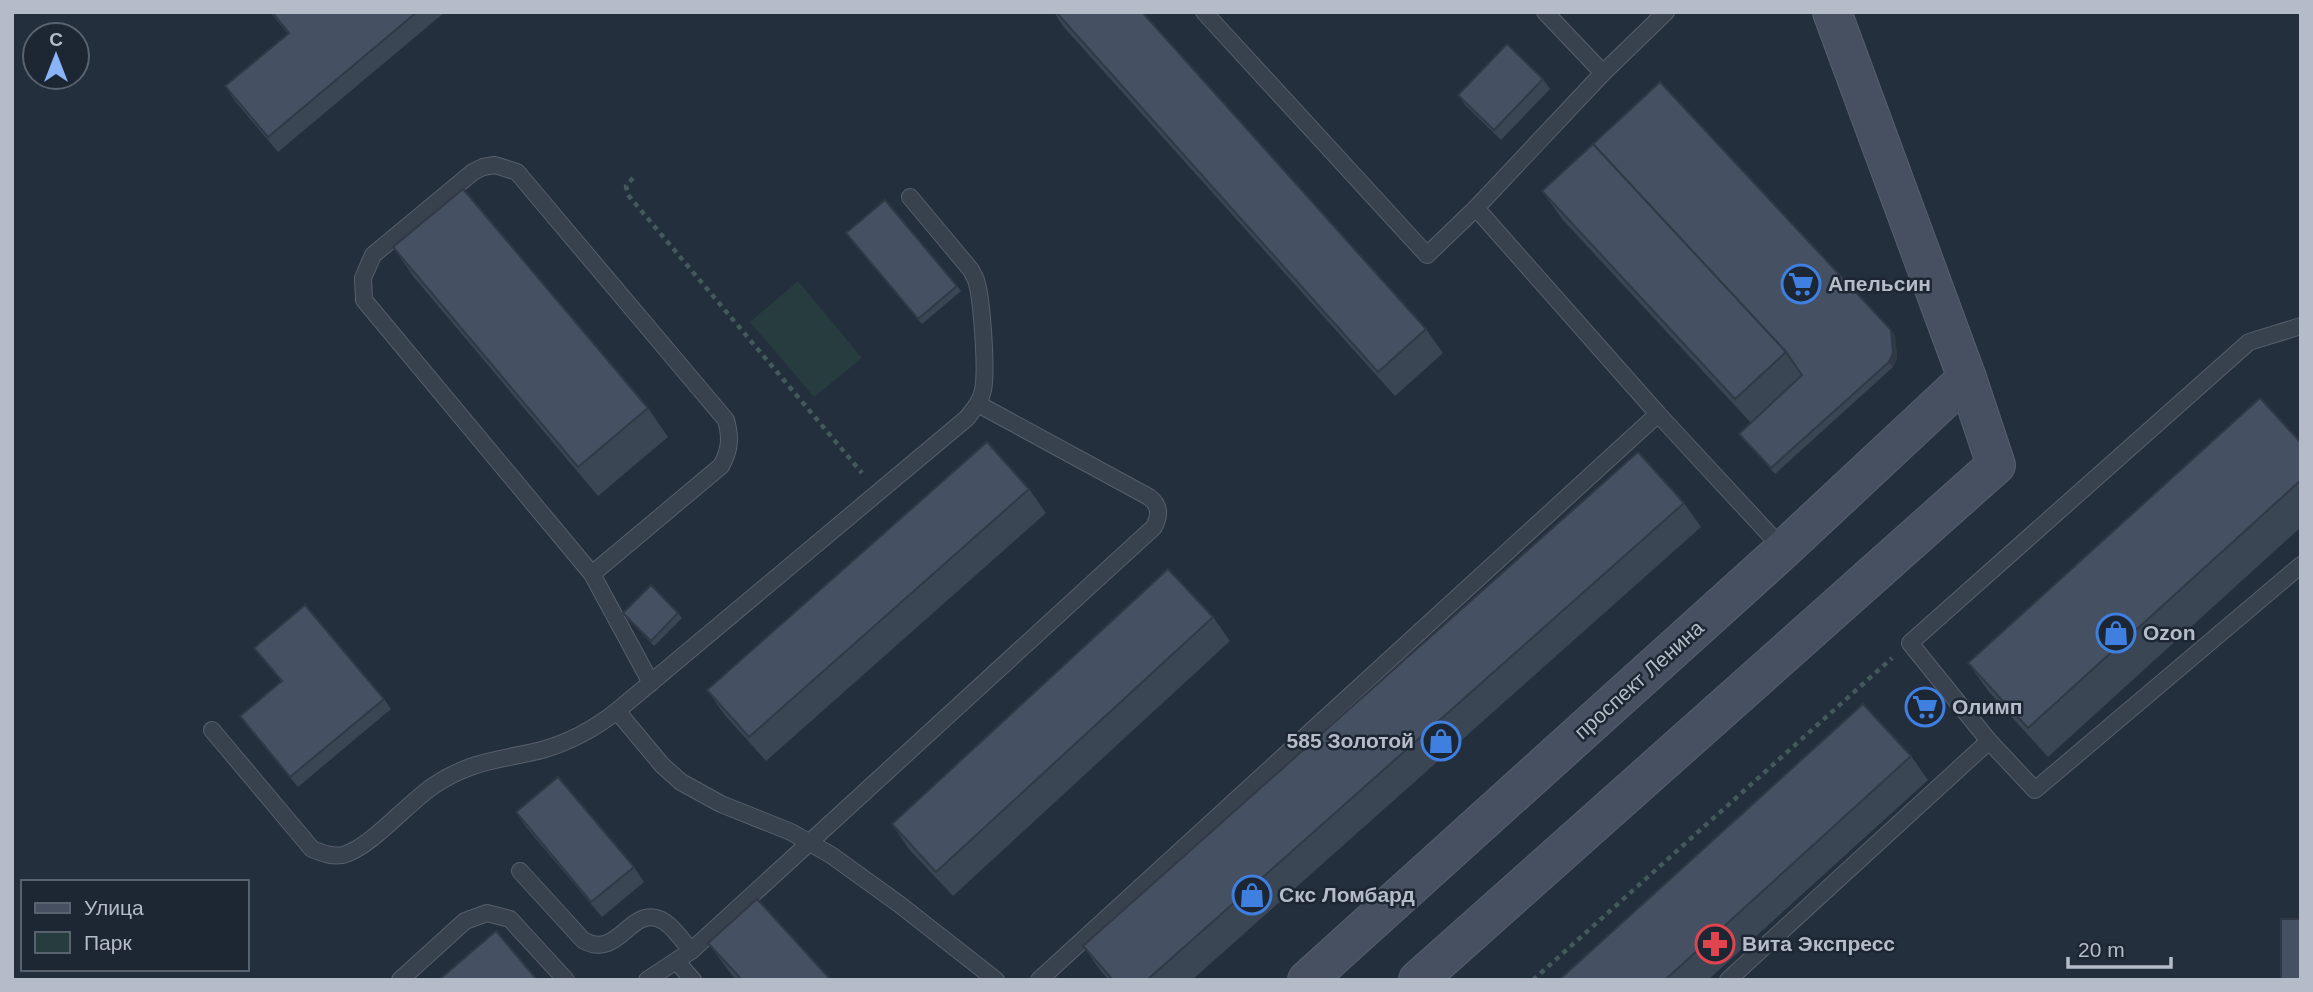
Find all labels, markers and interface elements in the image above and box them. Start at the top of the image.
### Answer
north arrow [21,21,91,91]
text: С [49,29,63,50]
supermarket icon: Апельсин [1780,263,1822,305]
place label: Апельсин [1828,272,1931,295]
shop icon: Ozon [2095,612,2137,654]
street label: проспект Ленина [1570,616,1708,743]
place label: Ozon [2143,621,2196,644]
supermarket icon: Олимп [1904,686,1946,728]
place label: Олимп [1952,695,2023,718]
shop icon: 585 Золотой [1420,720,1462,762]
place label: 585 Золотой [1287,729,1414,752]
shop icon: Скс Ломбард [1231,874,1273,916]
legend [21,880,248,971]
place label: Скс Ломбард [1279,883,1415,906]
text: Улица [84,896,144,919]
pharmacy icon: Вита Экспресс [1694,923,1736,965]
scale bar [2068,926,2171,970]
text: Парк [84,931,132,954]
place label: Вита Экспресс [1742,932,1895,955]
text: 20 m [2078,938,2125,961]

